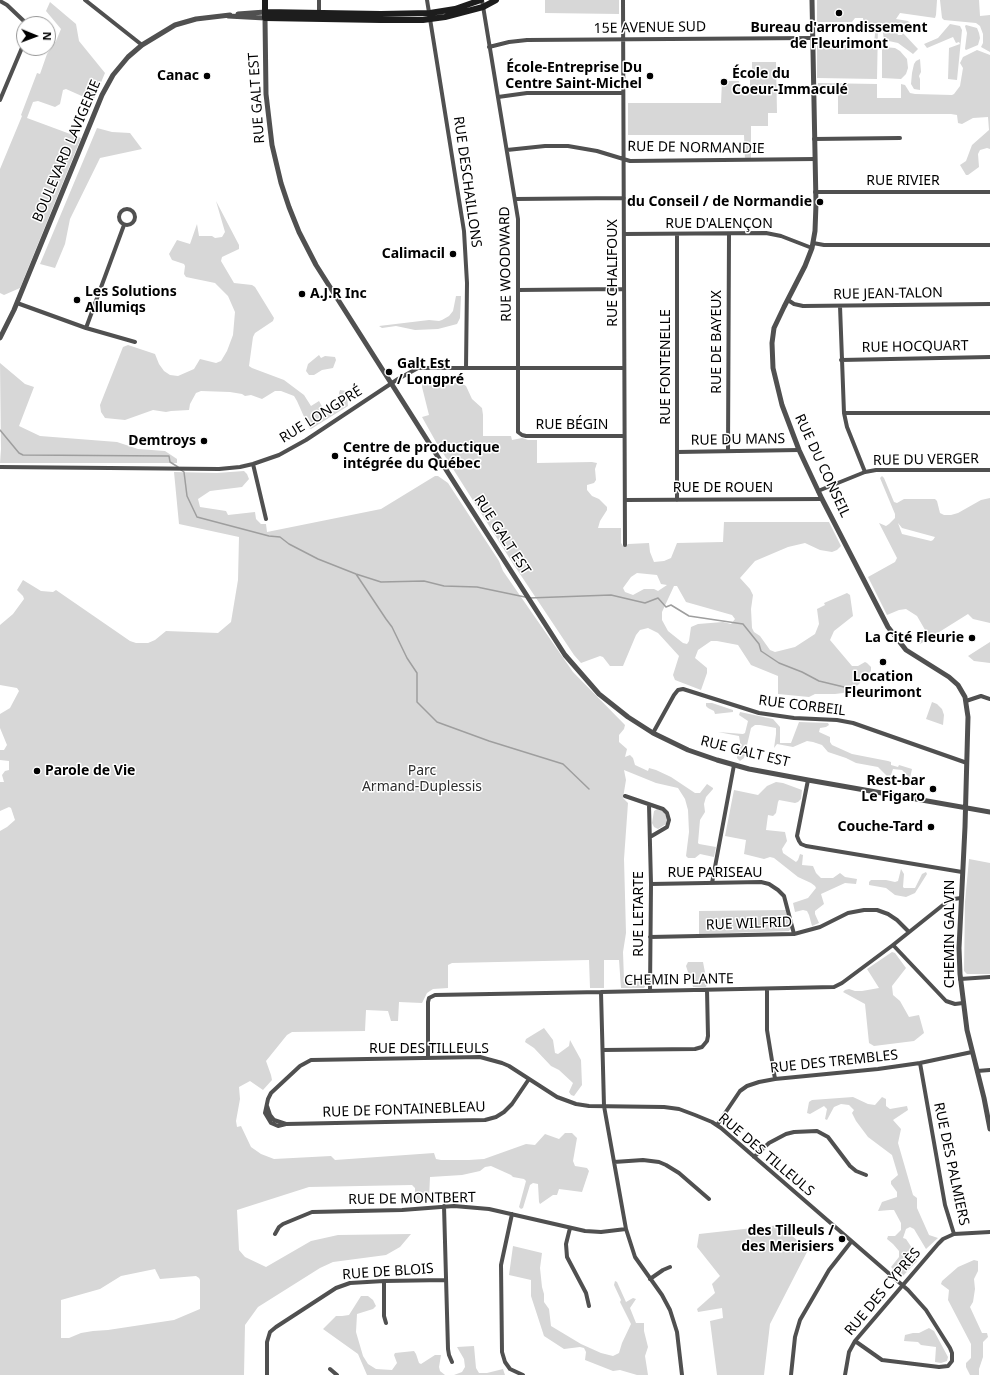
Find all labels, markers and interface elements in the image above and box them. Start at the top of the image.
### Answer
marker: Bureau d'arrondissement de Fleurimont [834,8,844,18]
north arrow [16,16,56,56]
street label: 15E AVENUE SUD [594,19,706,37]
place label: Bureau d'arrondissement de Fleurimont [751,20,927,52]
text: N [40,32,55,41]
street label: RUE GALT EST [245,52,269,144]
place label: École-Entreprise Du Centre Saint-Michel [505,60,642,92]
place label: École du Coeur-Immaculé [732,66,848,98]
place label: Canac [157,68,199,84]
marker: Canac [202,71,212,81]
marker: École-Entreprise Du Centre Saint-Michel [645,71,655,81]
street label: BOULEVARD LAVIGERIE [29,77,105,225]
marker: École du Coeur-Immaculé [719,77,729,87]
street label: RUE DESCHAILLONS [449,115,485,249]
street label: RUE DE NORMANDIE [627,138,765,158]
street label: RUE RIVIER [866,173,940,189]
place label: du Conseil / de Normandie [627,194,812,210]
marker: du Conseil / de Normandie [815,197,825,207]
street label: RUE WOODWARD [497,206,515,322]
street label: RUE D'ALENÇON [665,216,773,232]
street label: RUE CHALIFOUX [605,219,621,327]
place label: Calimacil [382,246,445,262]
marker: Calimacil [448,249,458,259]
place label: Les Solutions Allumiqs [85,284,177,316]
street label: RUE JEAN-TALON [833,285,943,303]
place label: A.J.R Inc [310,286,367,302]
marker: A.J.R Inc [297,289,307,299]
street label: RUE DE BAYEUX [709,290,725,394]
marker: Les Solutions Allumiqs [72,295,82,305]
street label: RUE FONTENELLE [658,309,674,425]
street label: RUE HOCQUART [862,338,968,356]
place label: Galt Est / Longpré [397,356,464,388]
marker: Galt Est / Longpré [384,367,394,377]
street label: RUE LONGPRÉ [277,383,365,447]
street label: RUE DU CONSEIL [791,412,853,520]
street label: RUE BÉGIN [536,417,608,433]
street label: RUE DU MANS [691,431,785,449]
place label: Demtroys [128,433,196,449]
marker: Demtroys [199,436,209,446]
place label: Centre de productique intégrée du Québec [343,440,500,472]
marker: Centre de productique intégrée du Québec [330,451,340,461]
street label: RUE DU VERGER [873,451,979,469]
street label: RUE DE ROUEN [673,480,773,496]
street label: RUE GALT EST [470,492,534,578]
place label: La Cité Fleurie [865,630,964,646]
marker: La Cité Fleurie [967,633,977,643]
marker: Location Fleurimont [878,657,888,667]
place label: Location Fleurimont [844,669,922,702]
street label: RUE CORBEIL [758,692,846,720]
street label: RUE GALT EST [699,733,791,771]
place label: Parole de Vie [45,763,135,779]
park label: Parc Armand-Duplessis [362,763,482,796]
marker: Parole de Vie [32,766,42,776]
place label: Rest-bar Le Figaro [861,773,925,806]
marker: Rest-bar Le Figaro [928,784,938,794]
place label: Couche-Tard [837,819,923,835]
marker: Couche-Tard [926,822,936,832]
street label: RUE PARISEAU [667,865,763,881]
street label: RUE LETARTE [631,871,647,957]
street label: CHEMIN GALVIN [942,880,958,988]
street label: RUE WILFRID [706,914,792,934]
street label: CHEMIN PLANTE [624,971,734,989]
street label: RUE DES TILLEULS [369,1041,489,1057]
street label: RUE DES TREMBLES [769,1047,899,1077]
street label: RUE DE FONTAINEBLEAU [322,1099,486,1121]
street label: RUE DES PALMIERS [930,1101,972,1227]
street label: RUE DES TILLEULS [715,1110,817,1200]
street label: RUE DE MONTBERT [348,1189,476,1209]
place label: des Tilleuls / des Merisiers [741,1223,834,1256]
marker: des Tilleuls / des Merisiers [837,1234,847,1244]
street label: RUE DES CYPRÈS [841,1245,925,1339]
street label: RUE DE BLOIS [342,1260,434,1284]

